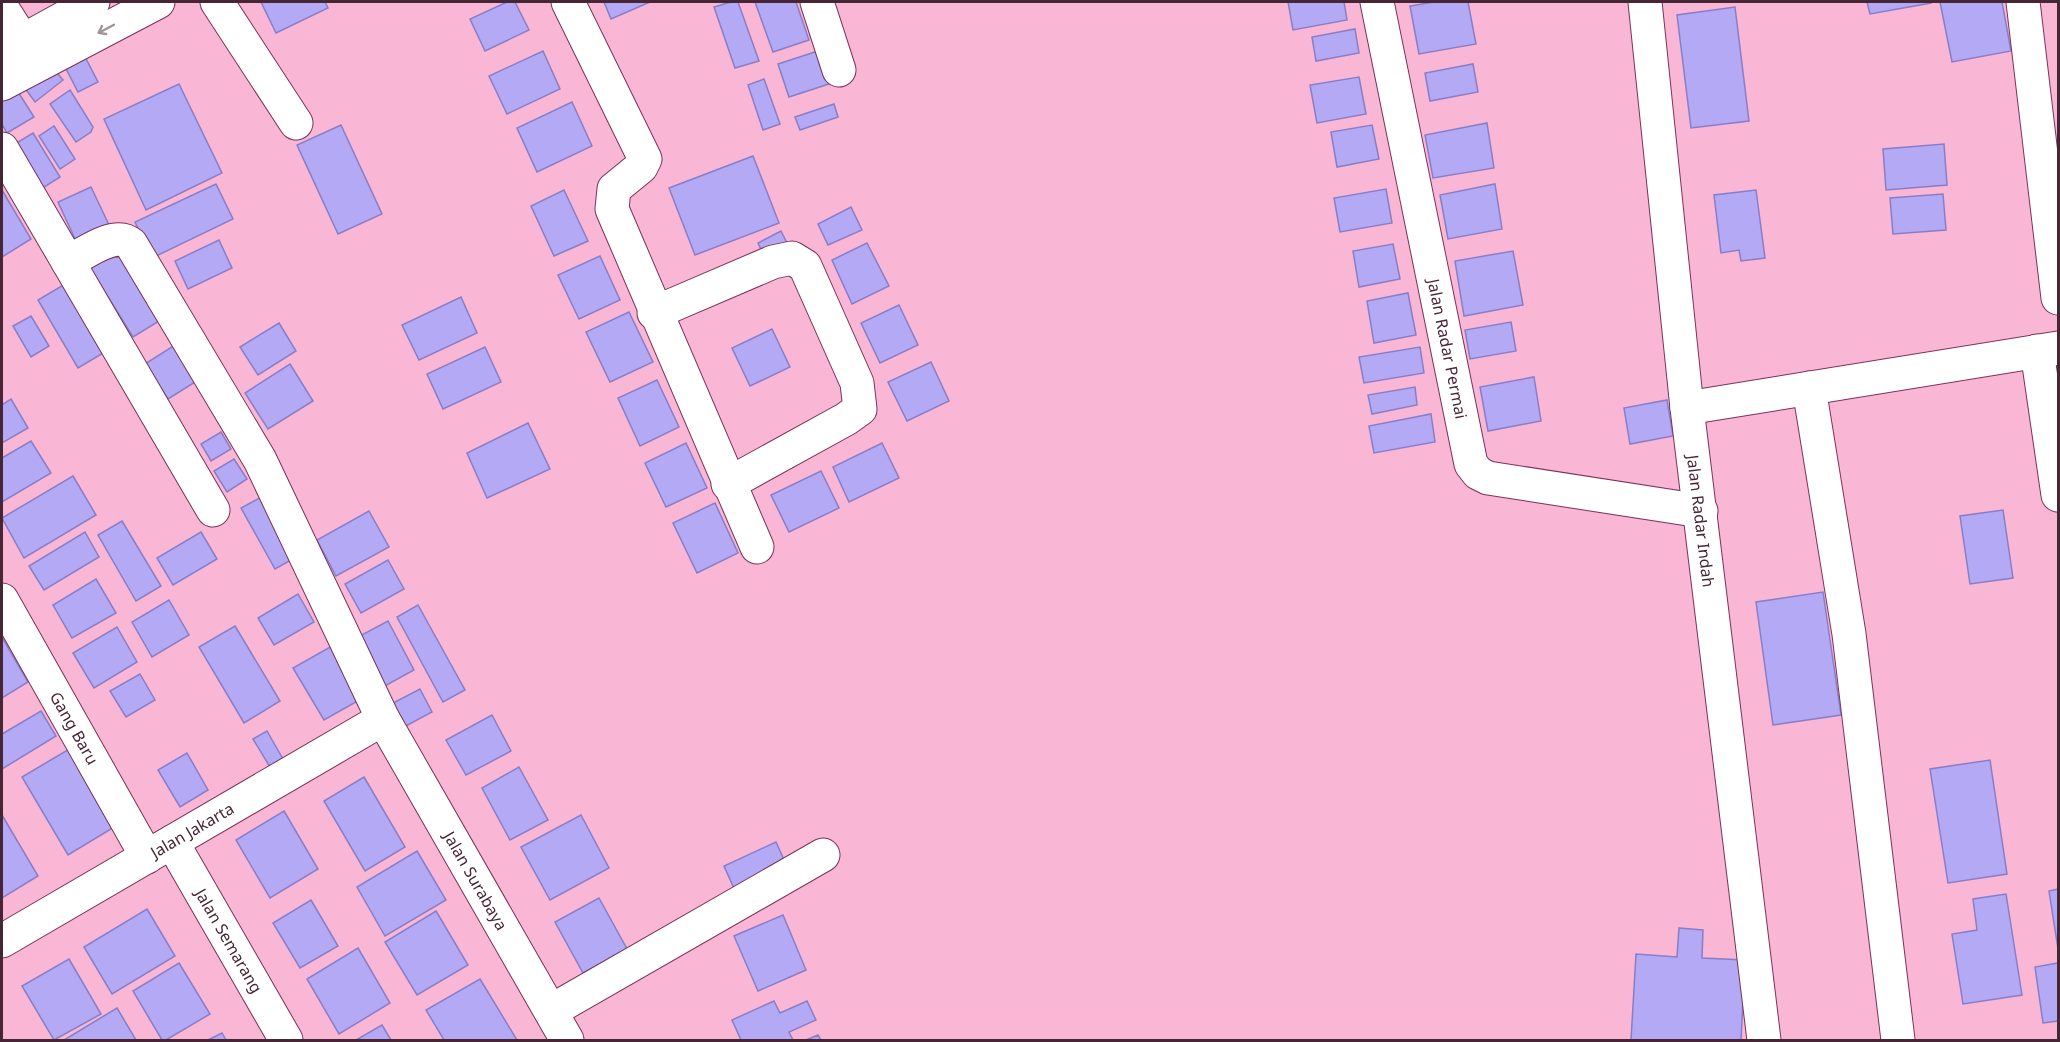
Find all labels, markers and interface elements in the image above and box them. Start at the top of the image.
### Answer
one-way arrow [98,23,115,35]
street label: Jalan Radar Permai [1422,275,1473,421]
street label: Jalan Radar Indah [1682,452,1720,588]
street label: Gang Baru [45,688,104,768]
street label: Jalan Jakarta [145,797,238,864]
street label: Jalan Surabaya [438,826,513,934]
street label: Jalan Semarang [189,883,268,997]

